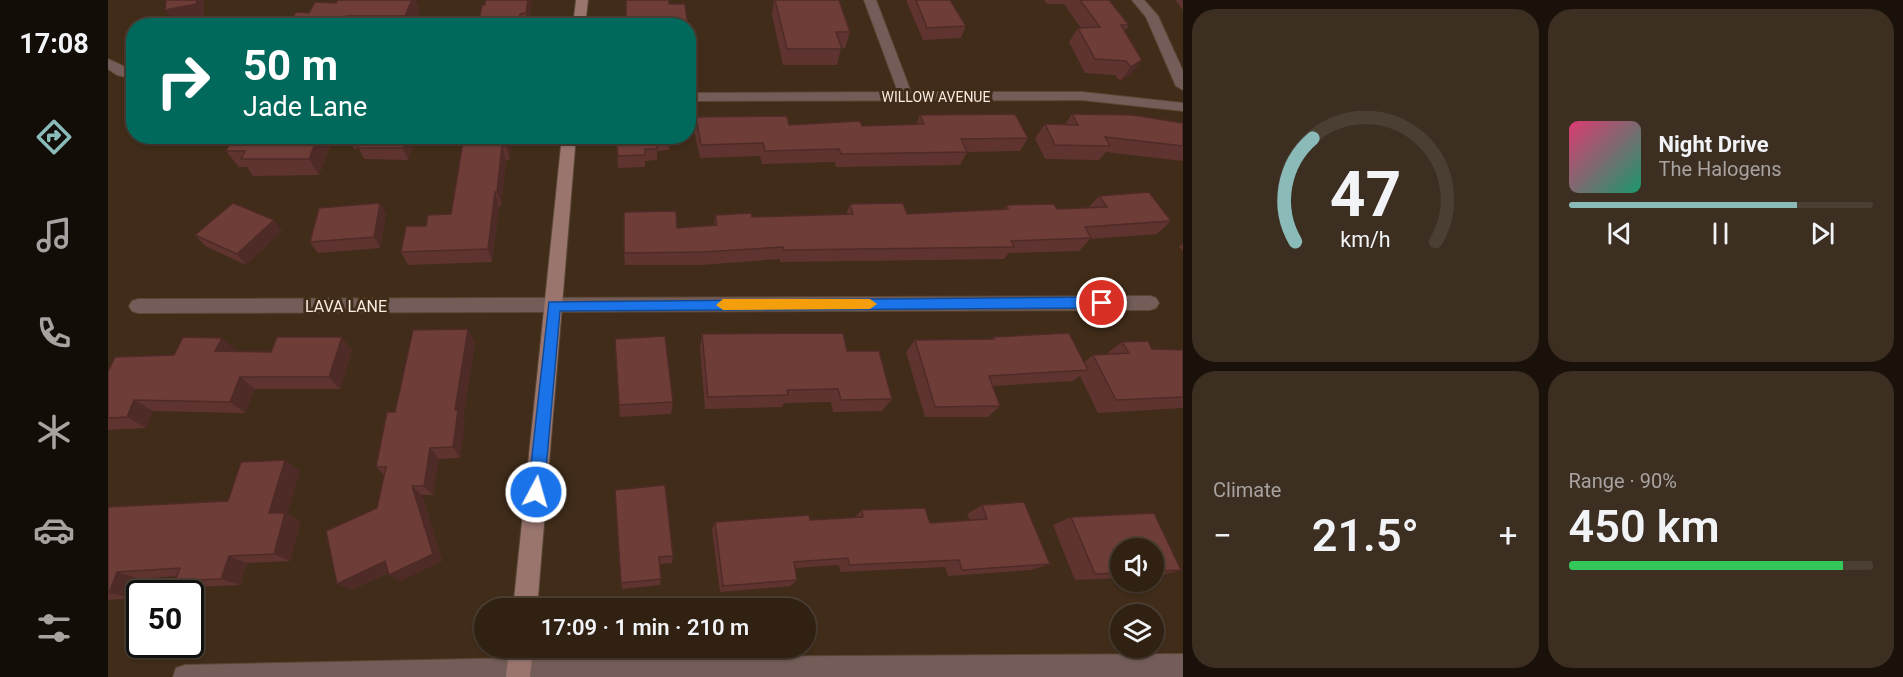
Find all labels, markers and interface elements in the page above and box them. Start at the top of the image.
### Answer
text: 17:08 [19,28,89,60]
text: 50 m [243,41,338,90]
icon: right [144,42,222,120]
street label: WILLOW AVENUE [882,89,990,105]
text: Jade Lane [243,91,367,123]
icon: directions [33,116,75,158]
text: Night Drive [1659,132,1769,157]
text: The Halogens [1659,157,1782,181]
text: 47 [1329,159,1401,232]
icon: music [33,214,75,256]
icon: previous [1603,217,1636,250]
icon: pause [1704,217,1737,250]
icon: next [1806,217,1839,250]
text: km/h [1340,228,1390,253]
pin [1076,277,1127,328]
icon: arrive [1085,286,1118,319]
street label: LAVA LANE [305,297,387,316]
icon: phone [33,312,75,354]
icon: climate [33,411,75,453]
position arrow [504,460,568,524]
text: Range · 90% [1569,469,1677,493]
text: Climate [1213,478,1281,502]
text: 450 km [1569,500,1720,553]
icon: car [33,509,75,551]
text: 21.5° [1312,509,1419,562]
text: − [1213,516,1232,555]
text: + [1499,516,1518,555]
map controls [1110,538,1164,658]
button: sound [1110,538,1164,592]
speed limit sign: 50 [126,580,204,658]
button: layers [1110,604,1164,658]
icon: filters [33,607,75,649]
text: 17:09 · 1 min · 210 m [541,615,749,640]

